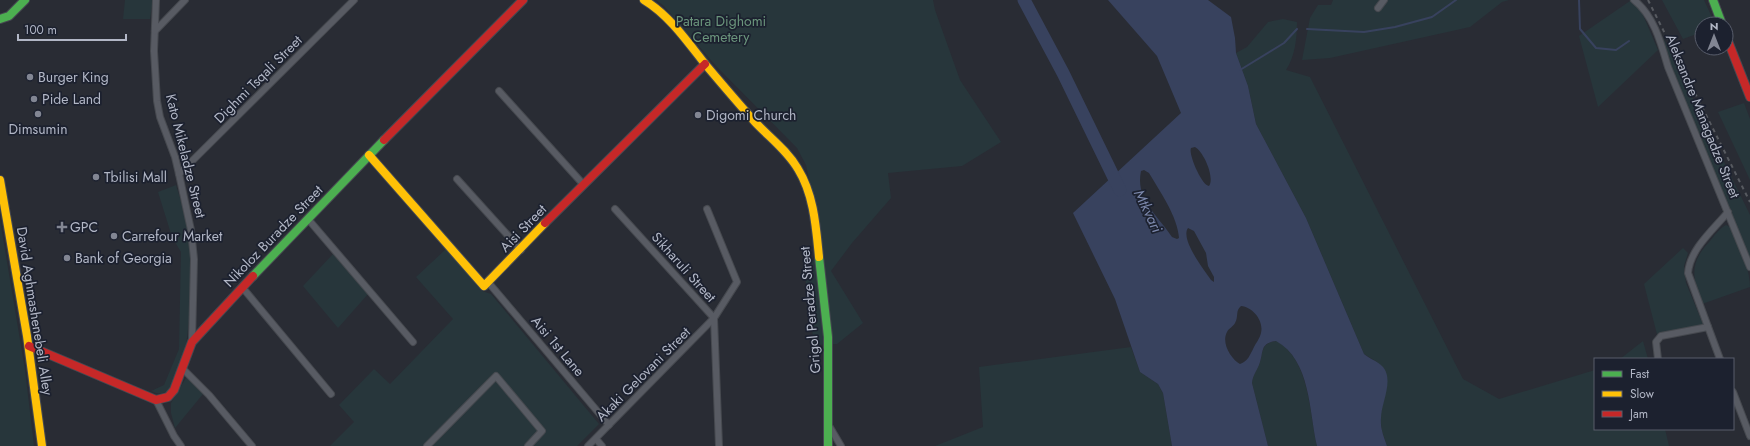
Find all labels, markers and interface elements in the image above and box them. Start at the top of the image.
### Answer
park label: Patara Dighomi Cemetery [676,11,766,47]
scale bar [18,16,126,42]
north arrow [1694,16,1734,56]
text: N [1710,18,1718,34]
text: 100 m [24,21,57,39]
street label: Dighmi Tsqali Street [209,30,307,128]
street label: Aleksandre Managadze Street [1661,31,1745,202]
place label: Burger King [38,67,109,87]
marker: Burger King [25,72,35,82]
place label: Pide Land [42,89,101,109]
street label: Kato Mikeladze Street [161,92,211,221]
marker: Pide Land [29,94,39,104]
place label: Digomi Church [706,105,796,125]
marker: Dimsumin [33,109,43,119]
marker: Digomi Church [693,110,703,120]
place label: Dimsumin [9,119,67,139]
place label: Tbilisi Mall [104,167,167,187]
marker: Tbilisi Mall [91,172,101,182]
street label: Nikoloz Buradze Street [219,180,328,292]
water label: Mtkvari [1128,186,1168,236]
street label: Aisi Street [495,199,551,256]
place label: GPC [70,217,98,237]
marker: GPC [57,222,67,232]
street label: David Aghmashenebeli Alley [12,225,58,397]
place label: Carrefour Market [122,226,223,246]
street label: Sikharuli Street [647,228,721,307]
marker: Carrefour Market [109,231,119,241]
street label: Grigol Peradze Street [794,245,826,374]
place label: Bank of Georgia [75,248,172,268]
marker: Bank of Georgia [62,253,72,263]
street label: Aisi 1st Lane [527,311,589,381]
street label: Akaki Gelovani Street [591,322,695,426]
legend [1594,358,1734,430]
text: Fast [1630,365,1649,383]
text: Slow [1630,385,1655,403]
text: Jam [1628,405,1648,423]

